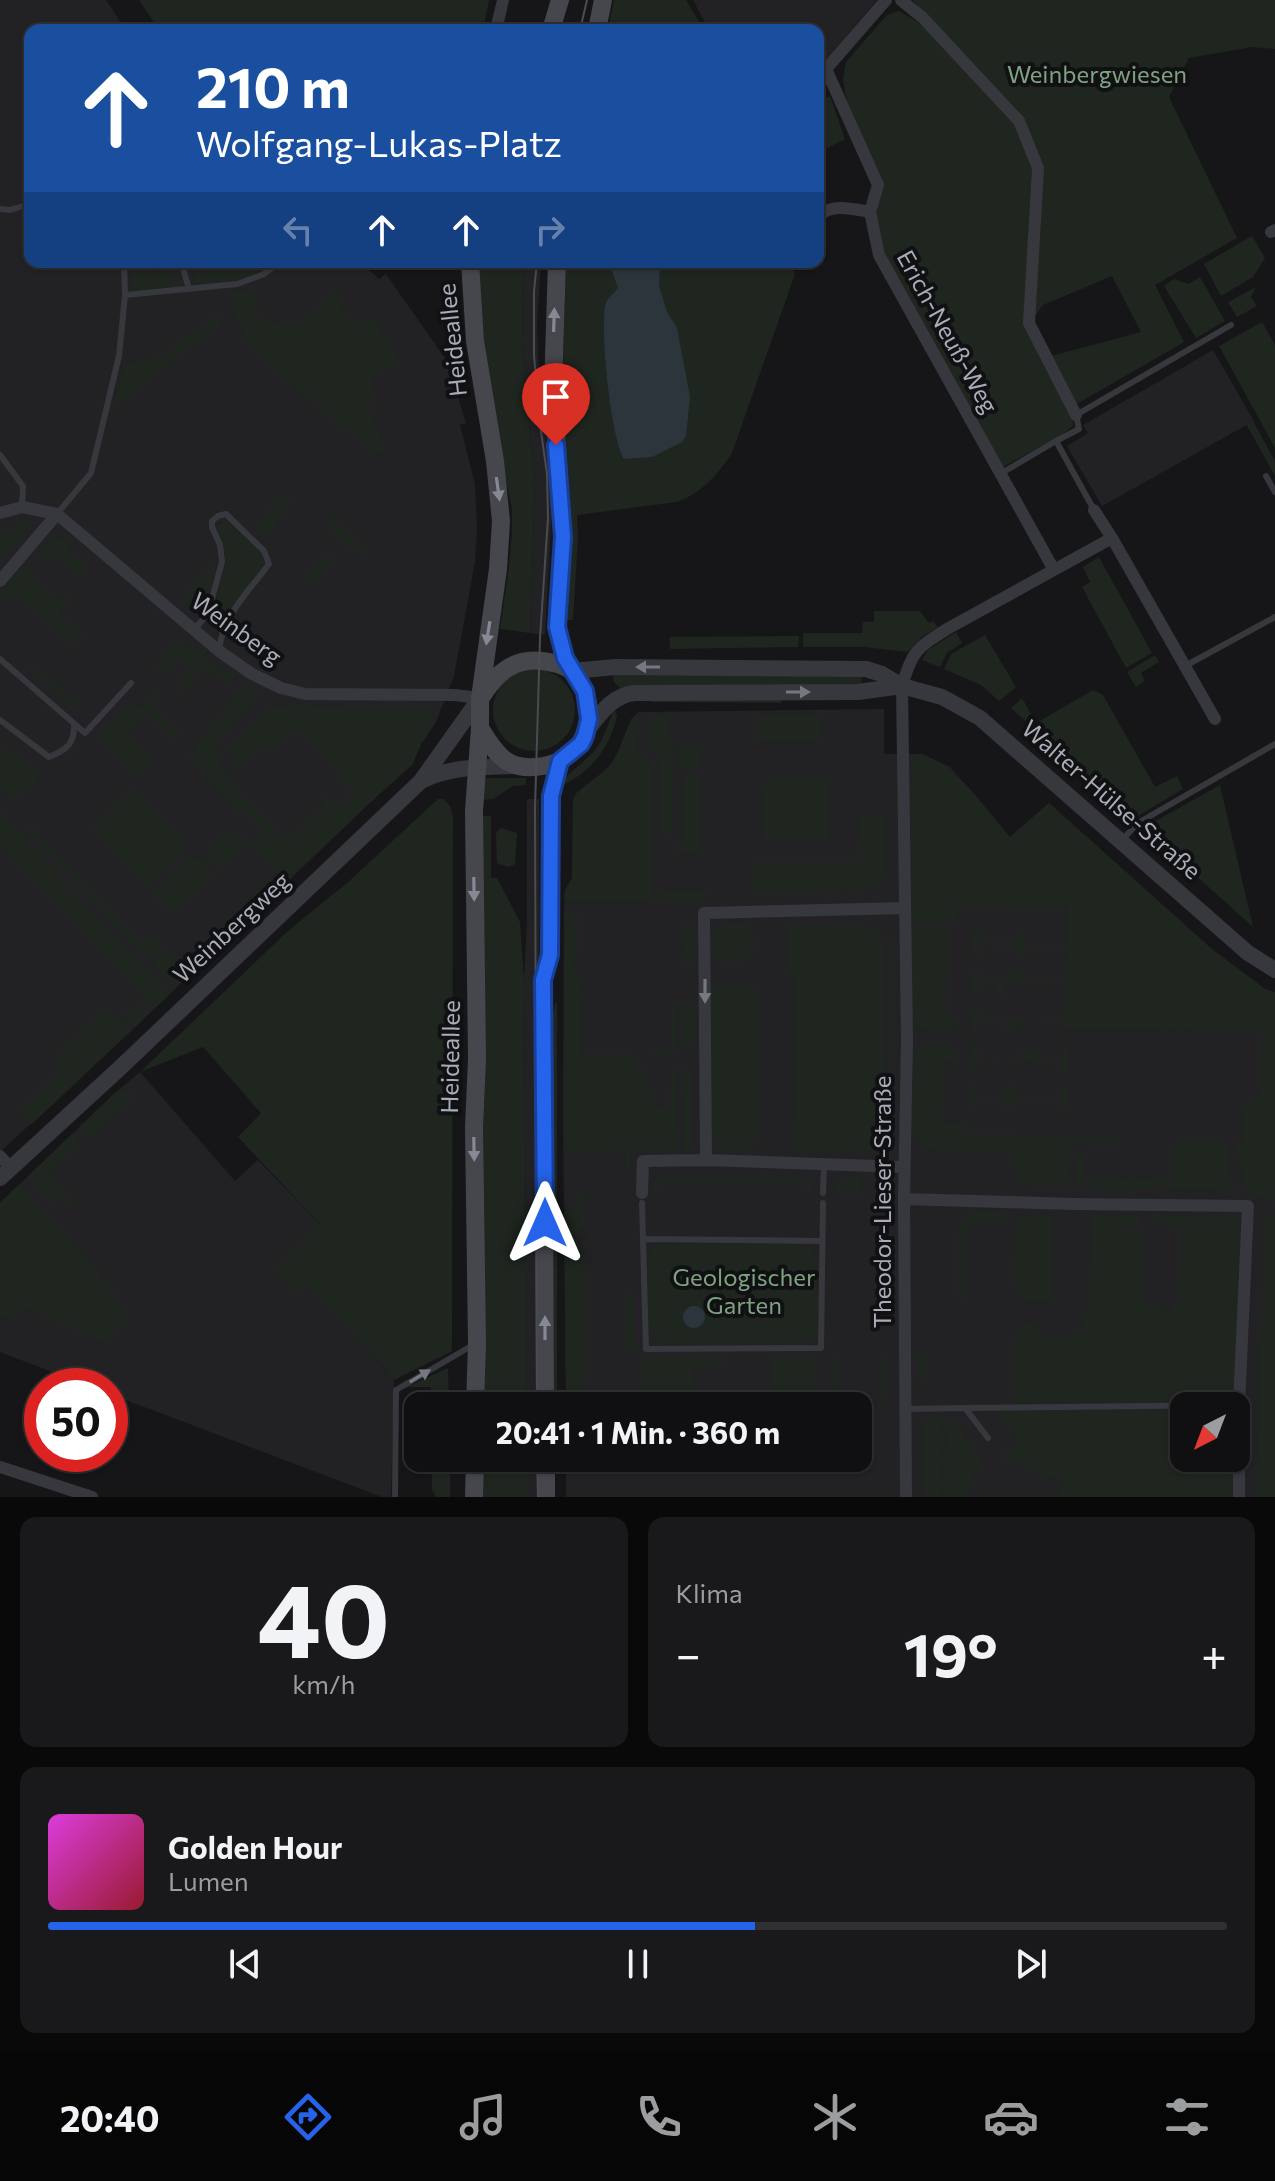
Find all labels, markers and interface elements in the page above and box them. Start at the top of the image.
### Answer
text: 210 m [196,51,350,120]
icon: ahead [64,56,168,160]
park label: Weinbergwiesen [1007,59,1187,88]
text: Wolfgang-Lukas-Platz [196,120,562,164]
icon: left [276,208,320,252]
icon: ahead [360,208,404,252]
icon: ahead [444,208,488,252]
icon: right [528,208,572,252]
street label: Erich-Neuß-Weg [892,245,1005,418]
street label: Heideallee [431,282,472,398]
one-way arrow [548,307,561,332]
pin [522,363,590,445]
icon: arrive [534,375,578,419]
one-way arrow [492,476,505,501]
street label: Weinberg [186,585,288,670]
one-way arrow [481,621,494,646]
one-way arrow [635,661,660,673]
one-way arrow [786,686,811,698]
street label: Walter-Hülse-Straße [1016,713,1207,885]
street label: Weinbergweg [166,865,295,988]
one-way arrow [468,877,480,902]
one-way arrow [699,979,711,1004]
street label: Heideallee [434,1000,465,1114]
street label: Theodor-Lieser-Straße [867,1076,896,1328]
one-way arrow [468,1137,480,1162]
position arrow [503,1181,587,1265]
park label: Geologischer Garten [673,1262,816,1319]
one-way arrow [539,1315,551,1340]
speed limit sign: 50 [24,1368,128,1472]
one-way arrow [408,1369,431,1383]
north arrow [1170,1392,1250,1472]
map controls [1170,1392,1250,1472]
text: 20:41 · 1 Min. · 360 m [496,1413,780,1450]
text: 40 [257,1552,390,1679]
text: Klima [676,1577,743,1608]
text: 19° [904,1616,998,1689]
text: − [676,1626,701,1680]
text: + [1201,1626,1227,1680]
text: km/h [292,1668,355,1699]
text: Golden Hour [168,1828,342,1865]
text: Lumen [168,1865,249,1896]
icon: previous [223,1942,267,1986]
icon: pause [616,1942,660,1986]
icon: next [1009,1942,1053,1986]
icon: directions [280,2089,336,2145]
icon: music [455,2089,511,2145]
icon: phone [631,2089,687,2145]
icon: climate [807,2089,863,2145]
icon: car [983,2089,1039,2145]
icon: filters [1159,2089,1215,2145]
text: 20:40 [60,2095,160,2139]

